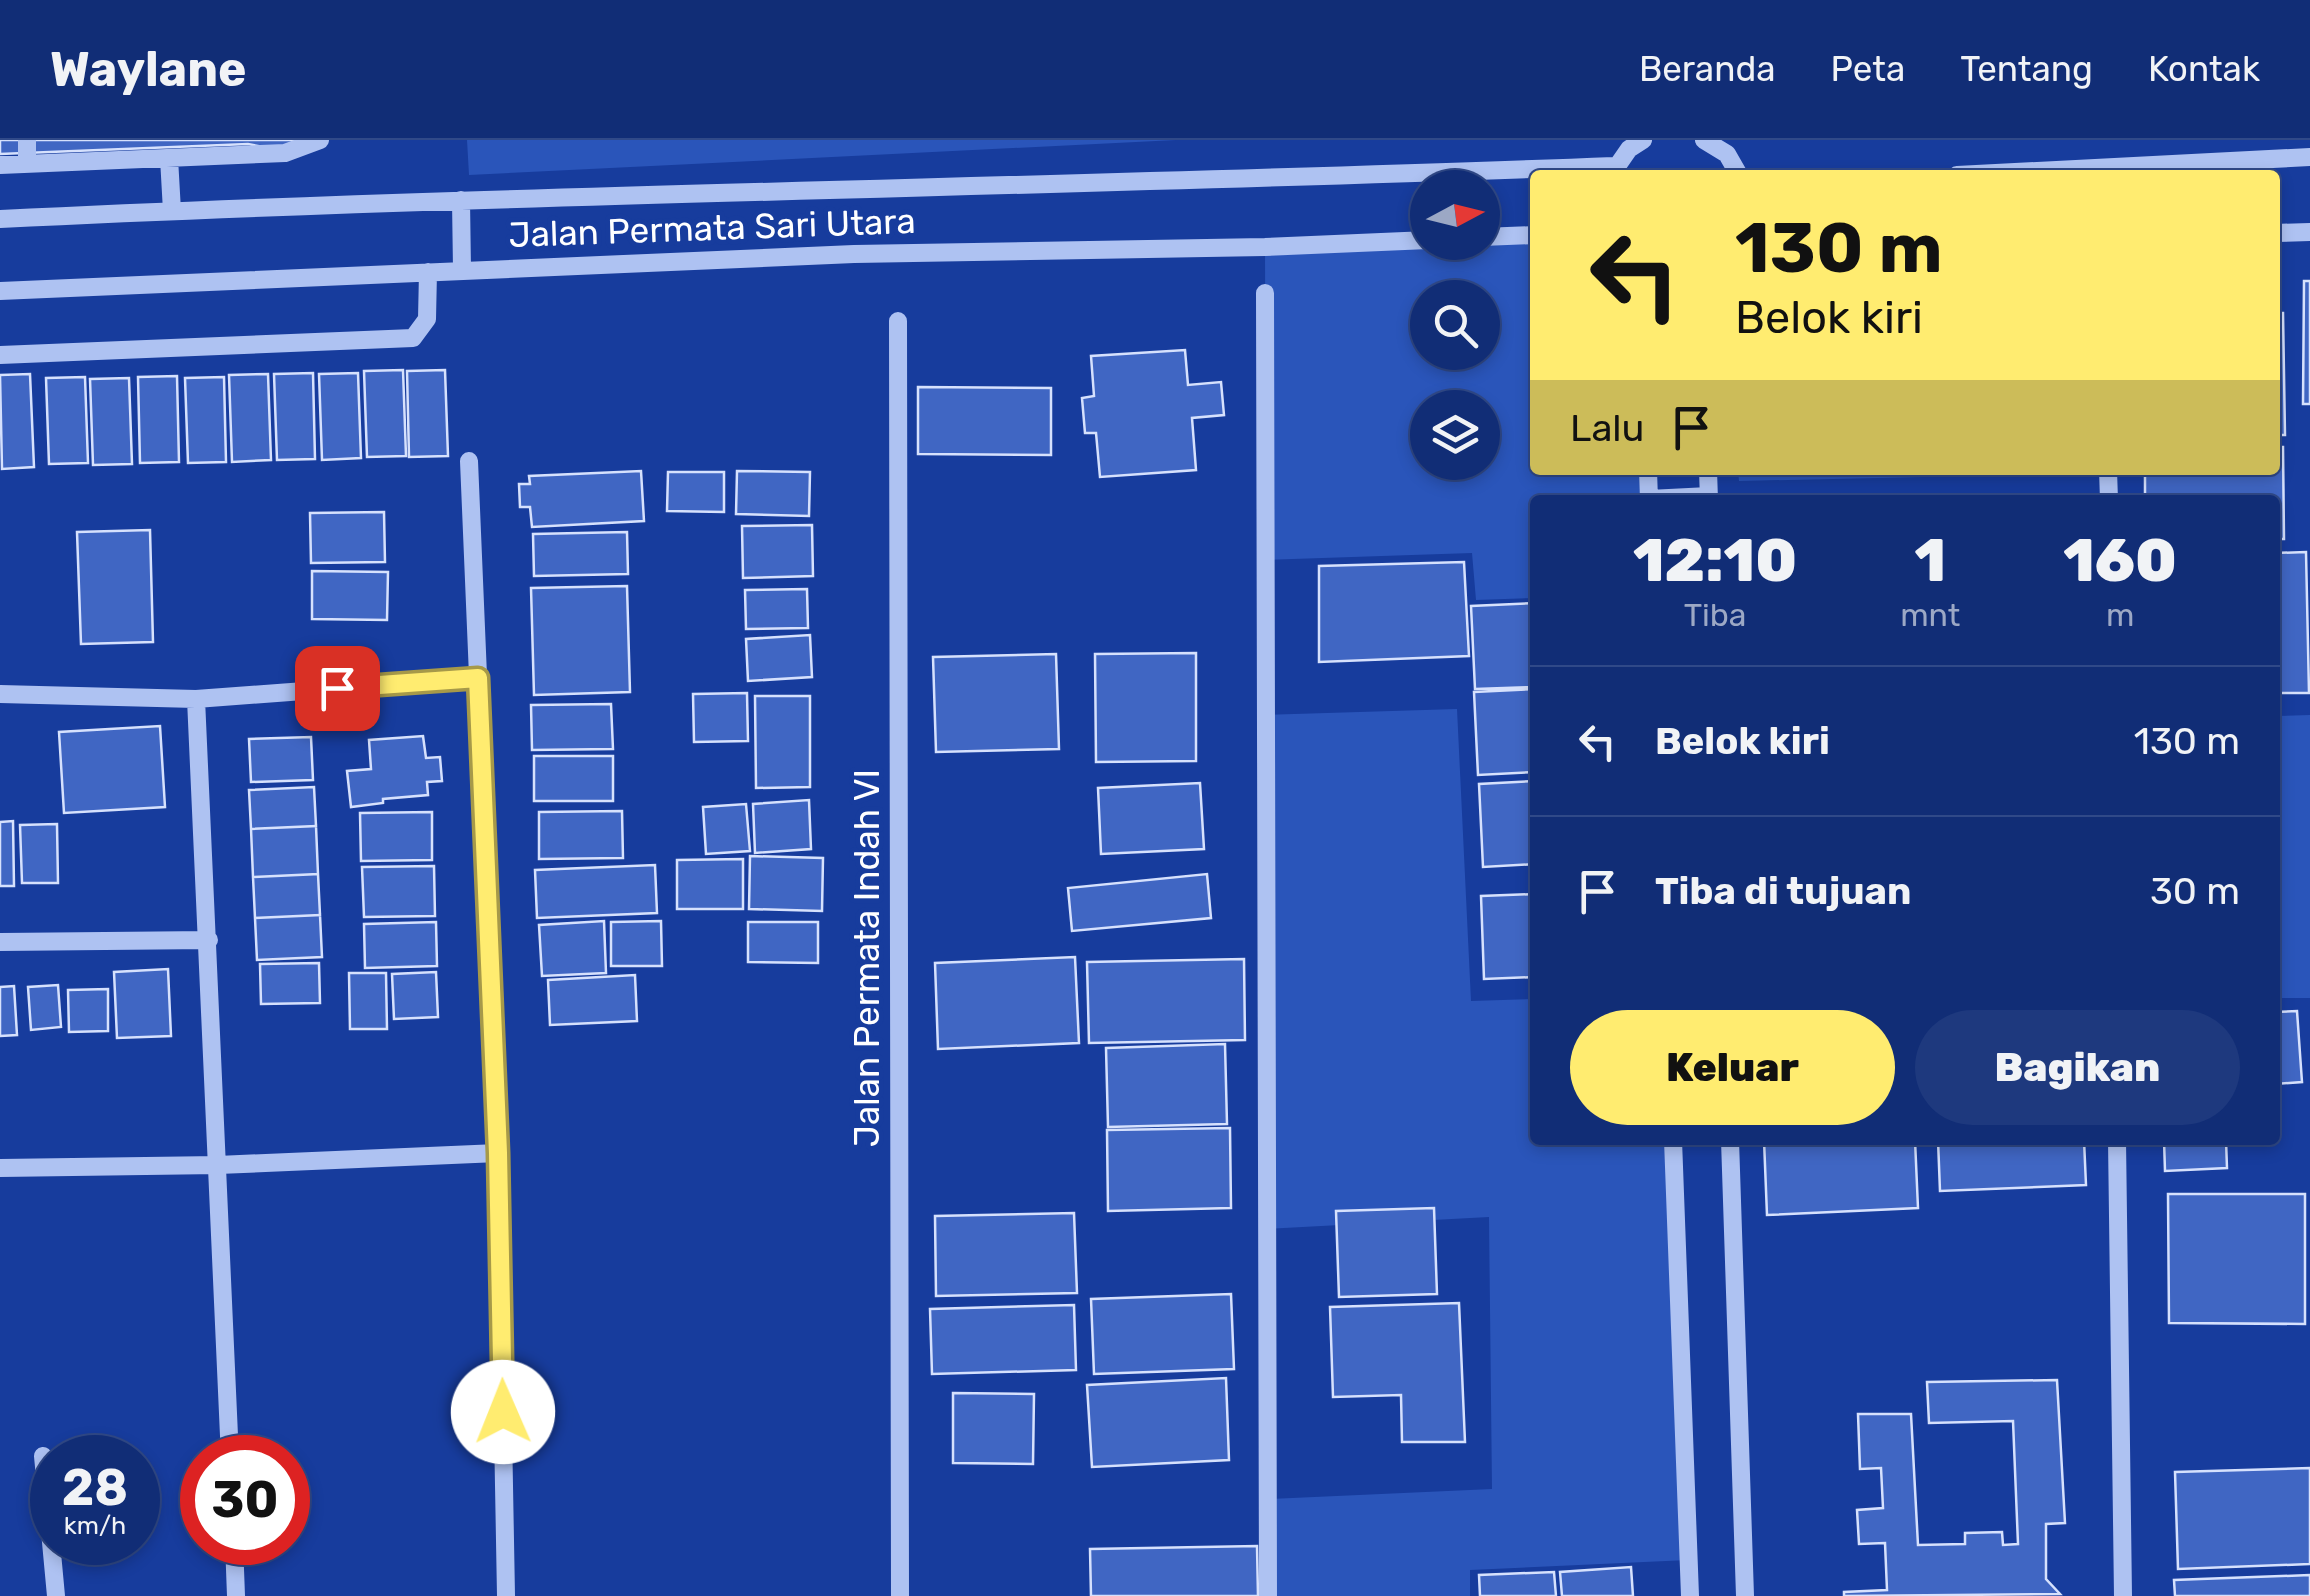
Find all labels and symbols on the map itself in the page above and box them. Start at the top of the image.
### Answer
north arrow [1410,170,1500,260]
street label: Jalan Permata Sari Utara [508,200,916,256]
pin [295,646,380,731]
street label: Jalan Permata Indah VI [846,769,888,1147]
position arrow [451,1360,555,1464]
speed limit sign: 30 [180,1435,310,1565]

